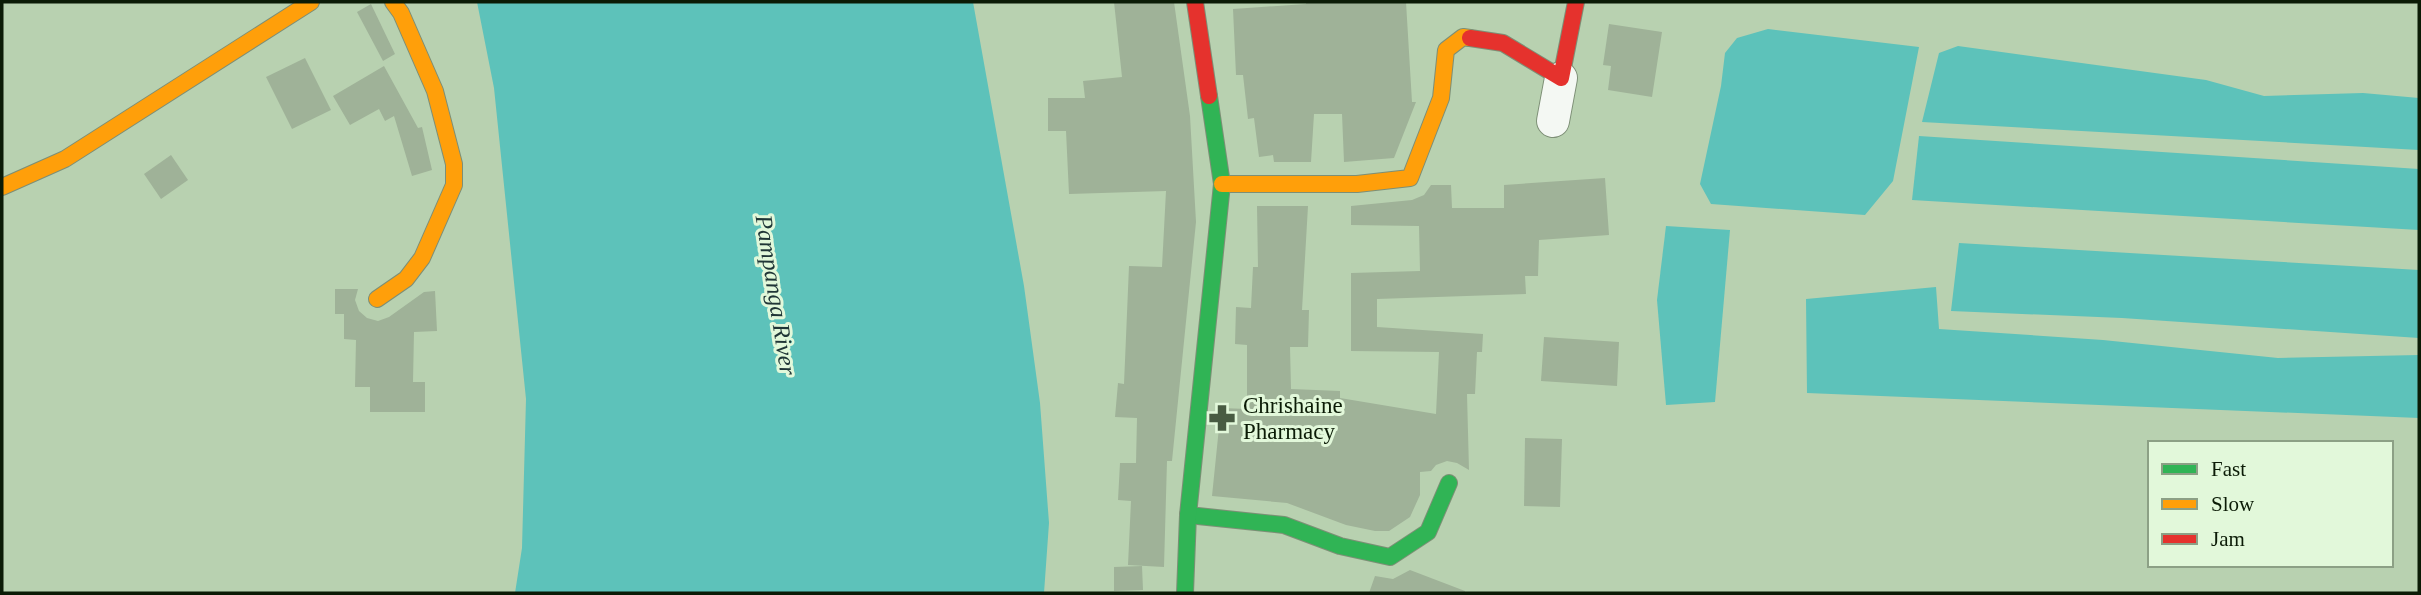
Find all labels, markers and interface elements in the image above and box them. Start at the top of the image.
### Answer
water label: Pampanga River [750,212,802,378]
place label: Chrishaine Pharmacy [1243,393,1343,444]
pharmacy icon: Chrishaine Pharmacy [1207,403,1237,433]
legend [2148,441,2393,567]
text: Fast [2211,457,2246,481]
text: Slow [2211,492,2255,516]
text: Jam [2211,527,2245,551]

